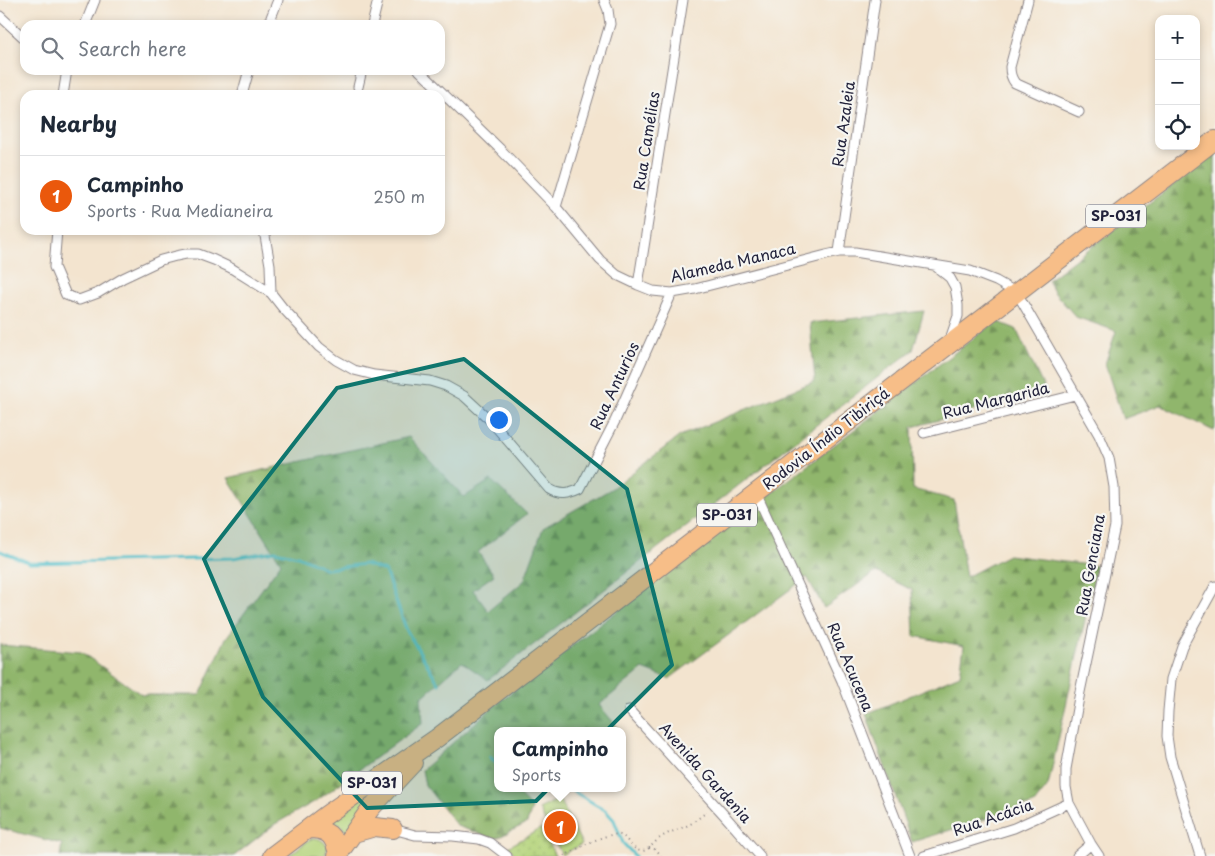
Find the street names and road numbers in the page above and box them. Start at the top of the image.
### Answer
street label: Rua Azaleia [825,79,860,168]
street label: Rua Camélias [626,90,665,192]
road number: SP-031 [1086,205,1146,228]
street label: Alameda Manaca [668,236,798,287]
street label: Rua Anturios [583,337,644,433]
street label: Rua Margarida [940,375,1052,424]
street label: Rodovia Índio Tibiriçá [757,381,893,495]
road number: SP-031 [697,504,757,526]
street label: Rua Genciana [1069,512,1110,617]
street label: Rua Acucena [822,618,881,715]
street label: Avenida Gardenia [654,716,758,828]
road number: SP-031 [342,771,402,794]
street label: Rua Acácia [949,792,1036,841]

